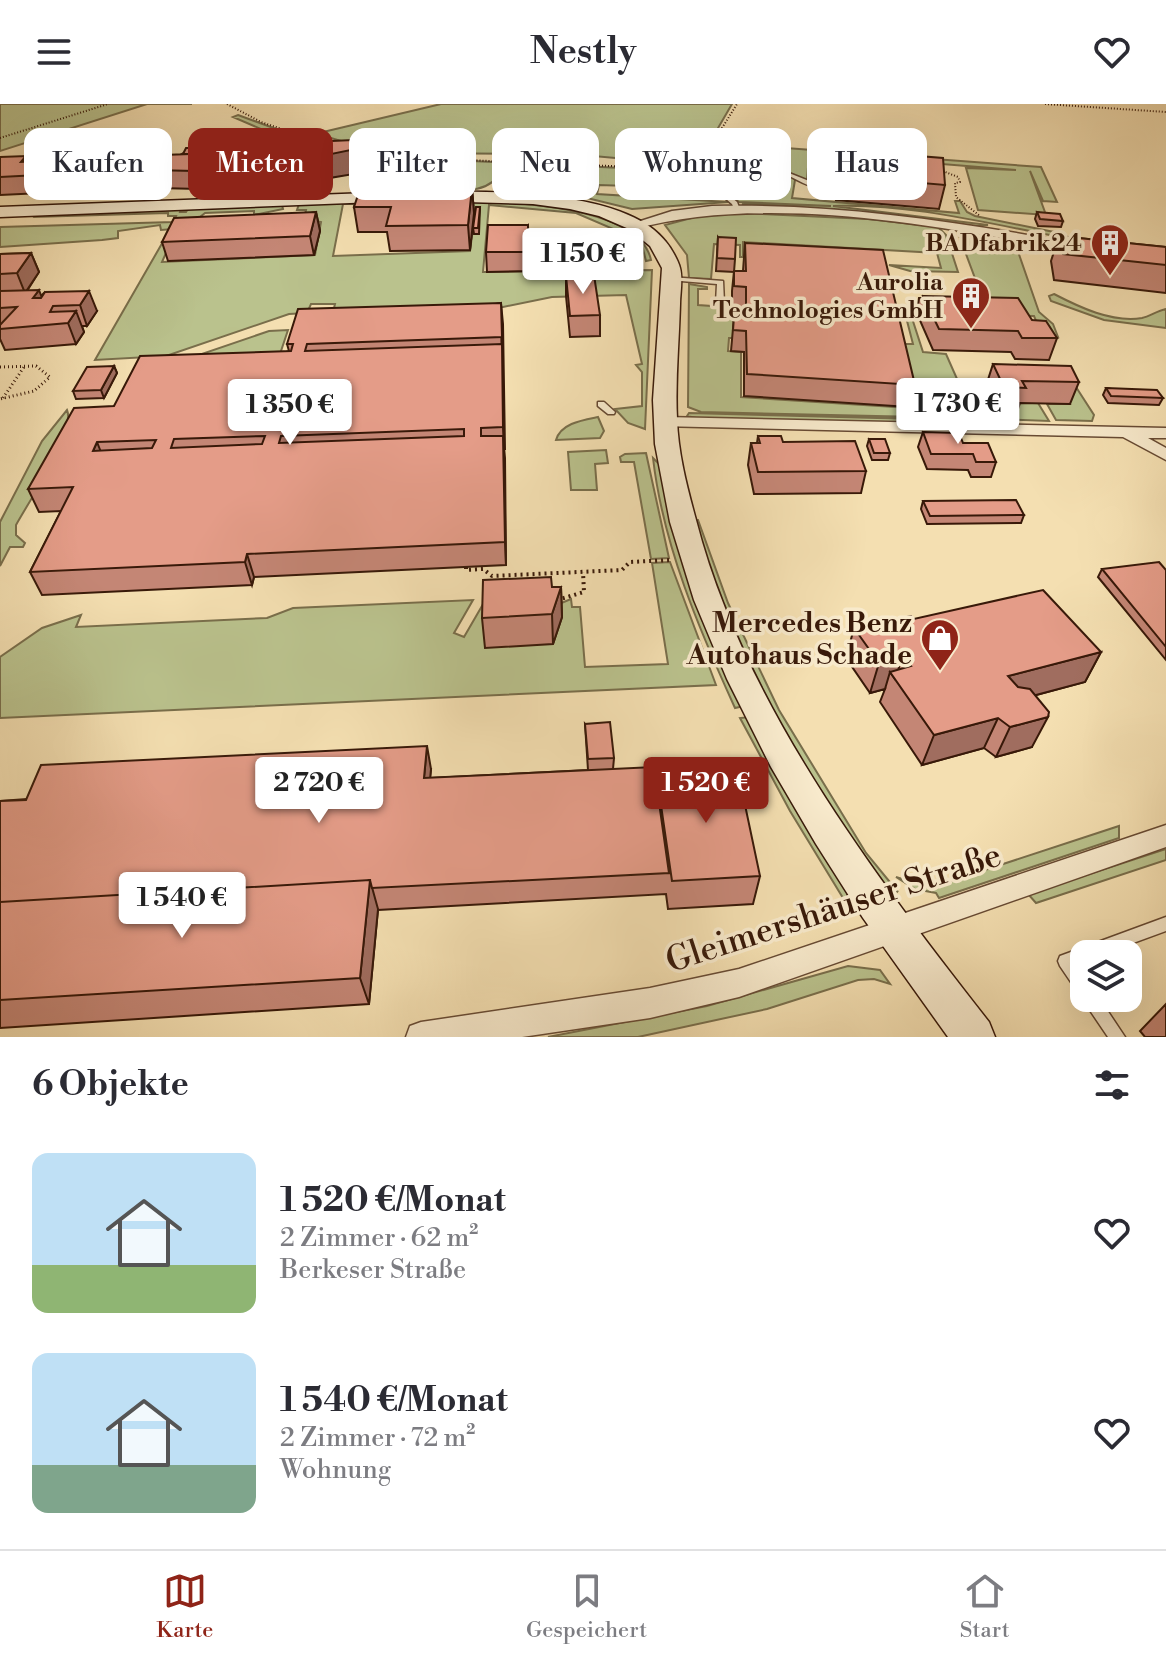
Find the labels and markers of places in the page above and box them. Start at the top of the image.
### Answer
building icon: BADfabrik24 [1089,222,1131,277]
pin: 1 150 € [509,228,657,296]
place label: BADfabrik24 [925,229,1082,259]
place label: Aurolia Technologies GmbH [713,268,944,326]
building icon: Aurolia Technologies GmbH [950,275,992,330]
pin: 1 730 € [884,378,1032,446]
pin: 1 350 € [216,379,364,447]
place label: Mercedes Benz Autohaus Schade [686,606,912,673]
shop icon: Mercedes Benz Autohaus Schade [919,617,961,672]
pin: 2 720 € [245,757,393,825]
pin: 1 520 € [632,757,780,825]
pin: 1 540 € [108,872,256,940]

